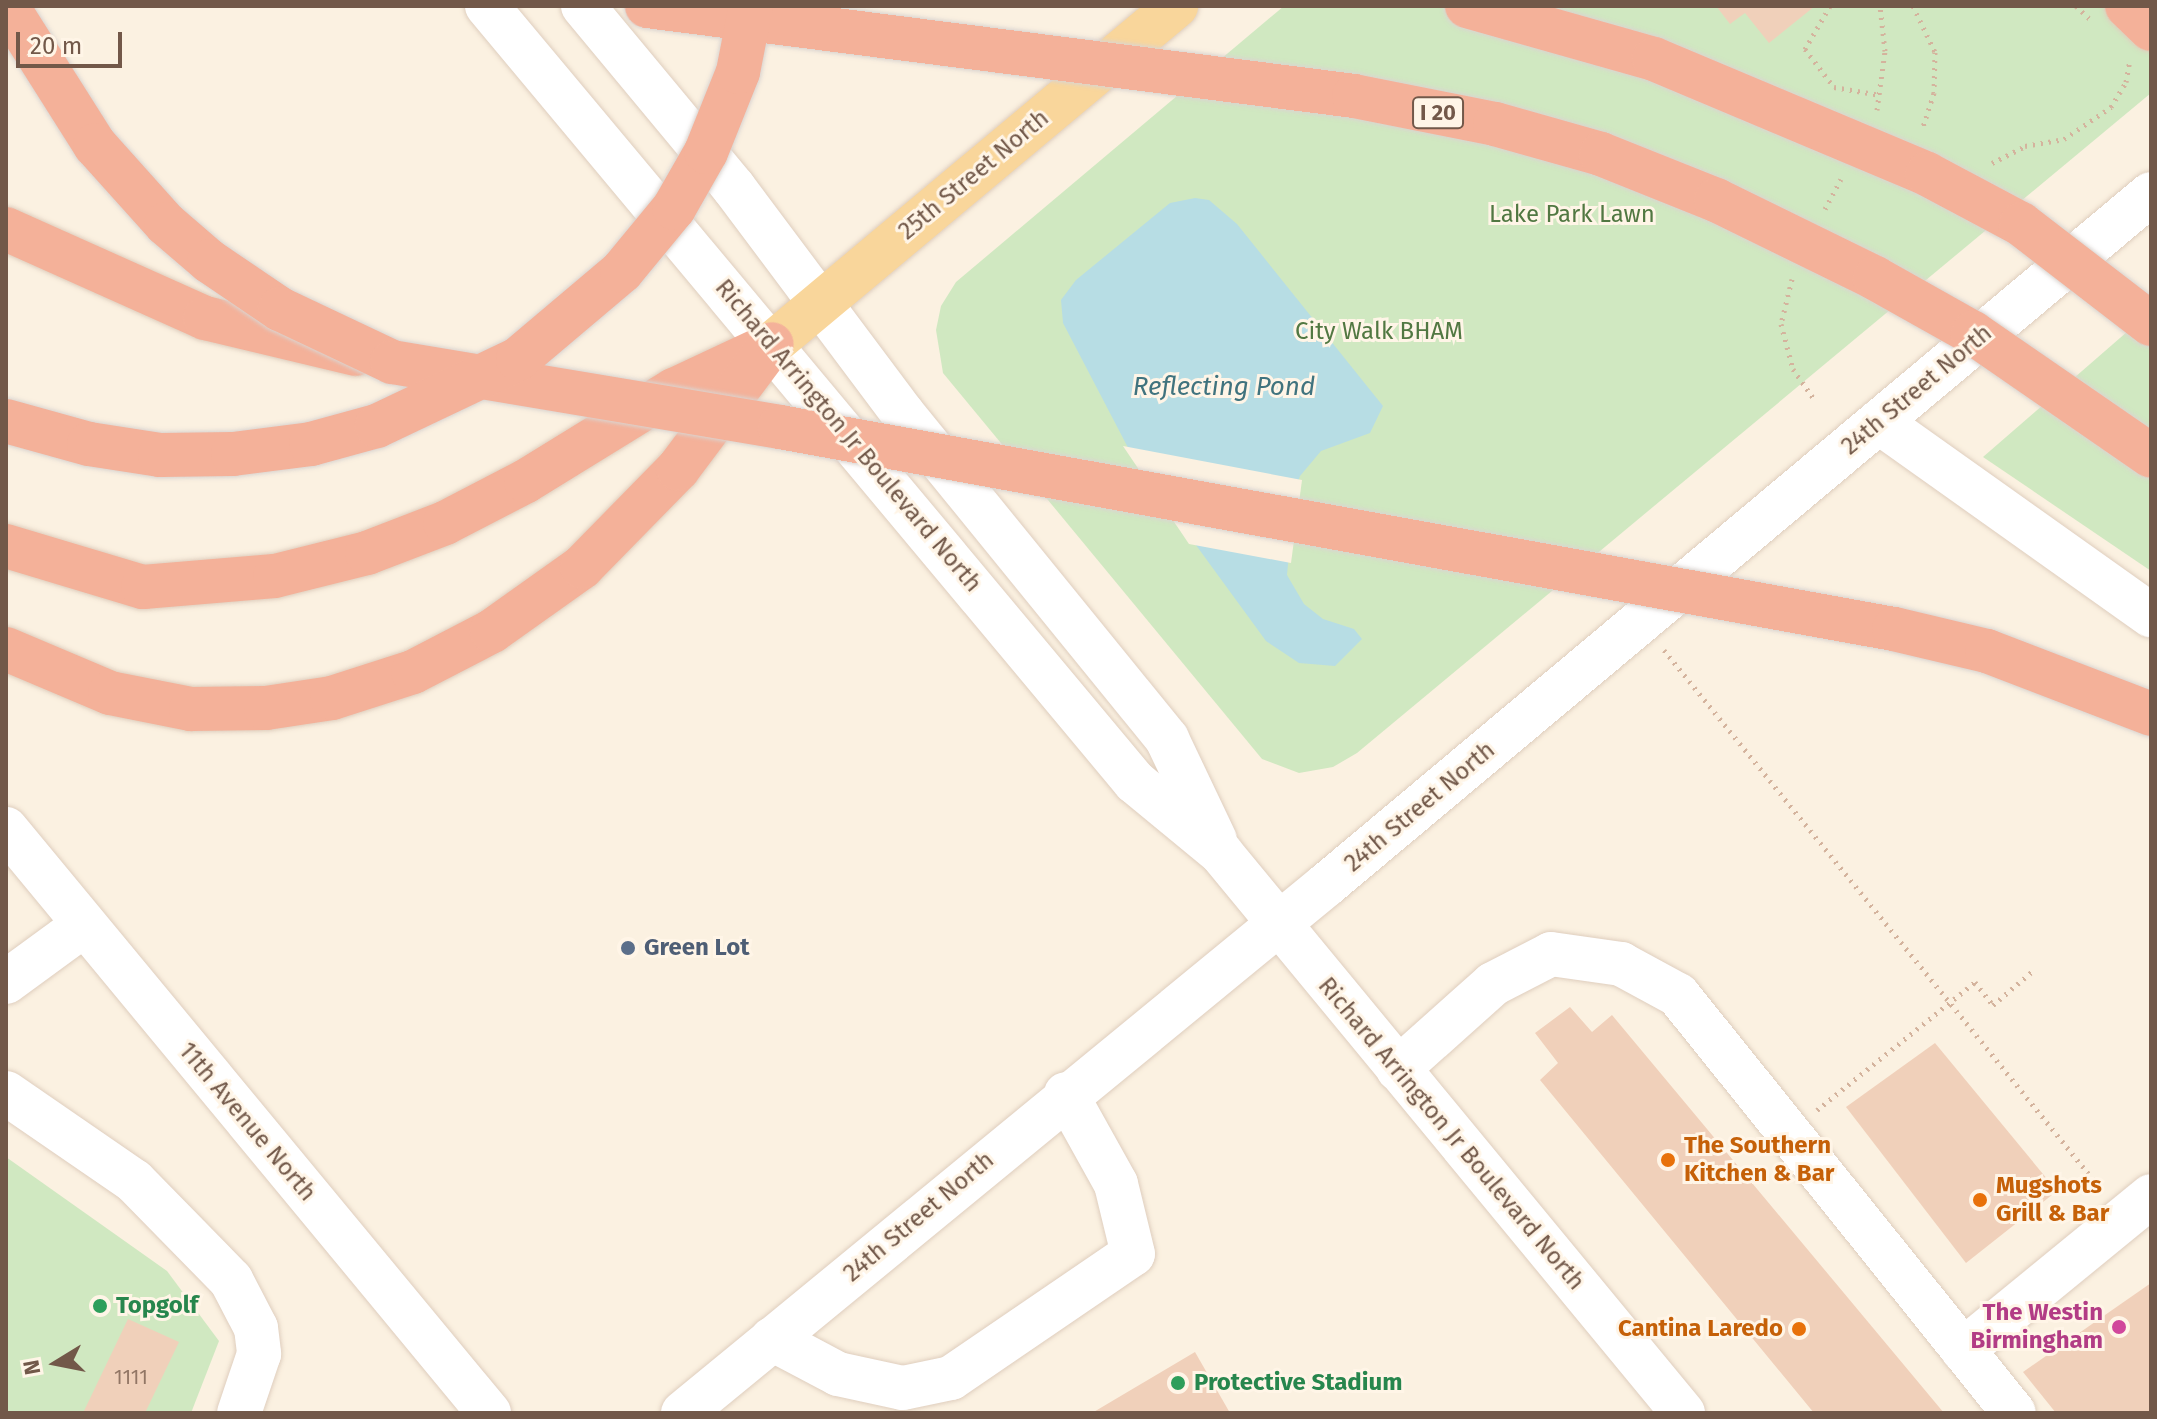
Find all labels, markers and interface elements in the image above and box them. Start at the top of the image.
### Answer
scale bar [20,16,126,66]
text: 20 m [30,32,82,60]
road number: I 20 [1412,95,1464,131]
street label: 25th Street North [893,104,1055,246]
park label: Lake Park Lawn [1489,201,1655,229]
street label: Richard Arrington Jr Boulevard North [709,274,987,598]
park label: City Walk BHAM [1295,318,1463,346]
street label: 24th Street North [1836,319,1998,461]
water label: Reflecting Pond [1133,371,1315,403]
street label: 24th Street North [1339,736,1501,878]
place label: Green Lot [644,934,749,962]
marker: Green Lot [619,939,637,957]
street label: Richard Arrington Jr Boulevard North [1312,972,1590,1296]
street label: 11th Avenue North [172,1037,322,1207]
place label: The Southern Kitchen & Bar [1684,1132,1834,1188]
street label: 24th Street North [838,1146,1000,1288]
marker: The Southern Kitchen & Bar [1659,1151,1677,1169]
place label: Mugshots Grill & Bar [1996,1172,2109,1228]
marker: Mugshots Grill & Bar [1971,1191,1989,1209]
place label: Topgolf [116,1292,198,1320]
marker: Topgolf [91,1297,109,1315]
place label: The Westin Birmingham [1970,1299,2103,1355]
place label: Cantina Laredo [1618,1315,1783,1343]
marker: The Westin Birmingham [2110,1318,2128,1336]
marker: Cantina Laredo [1790,1320,1808,1338]
north arrow [16,1323,96,1403]
text: N [17,1358,46,1377]
house number: 1111 [114,1365,148,1389]
place label: Protective Stadium [1194,1369,1403,1397]
marker: Protective Stadium [1169,1374,1187,1392]

